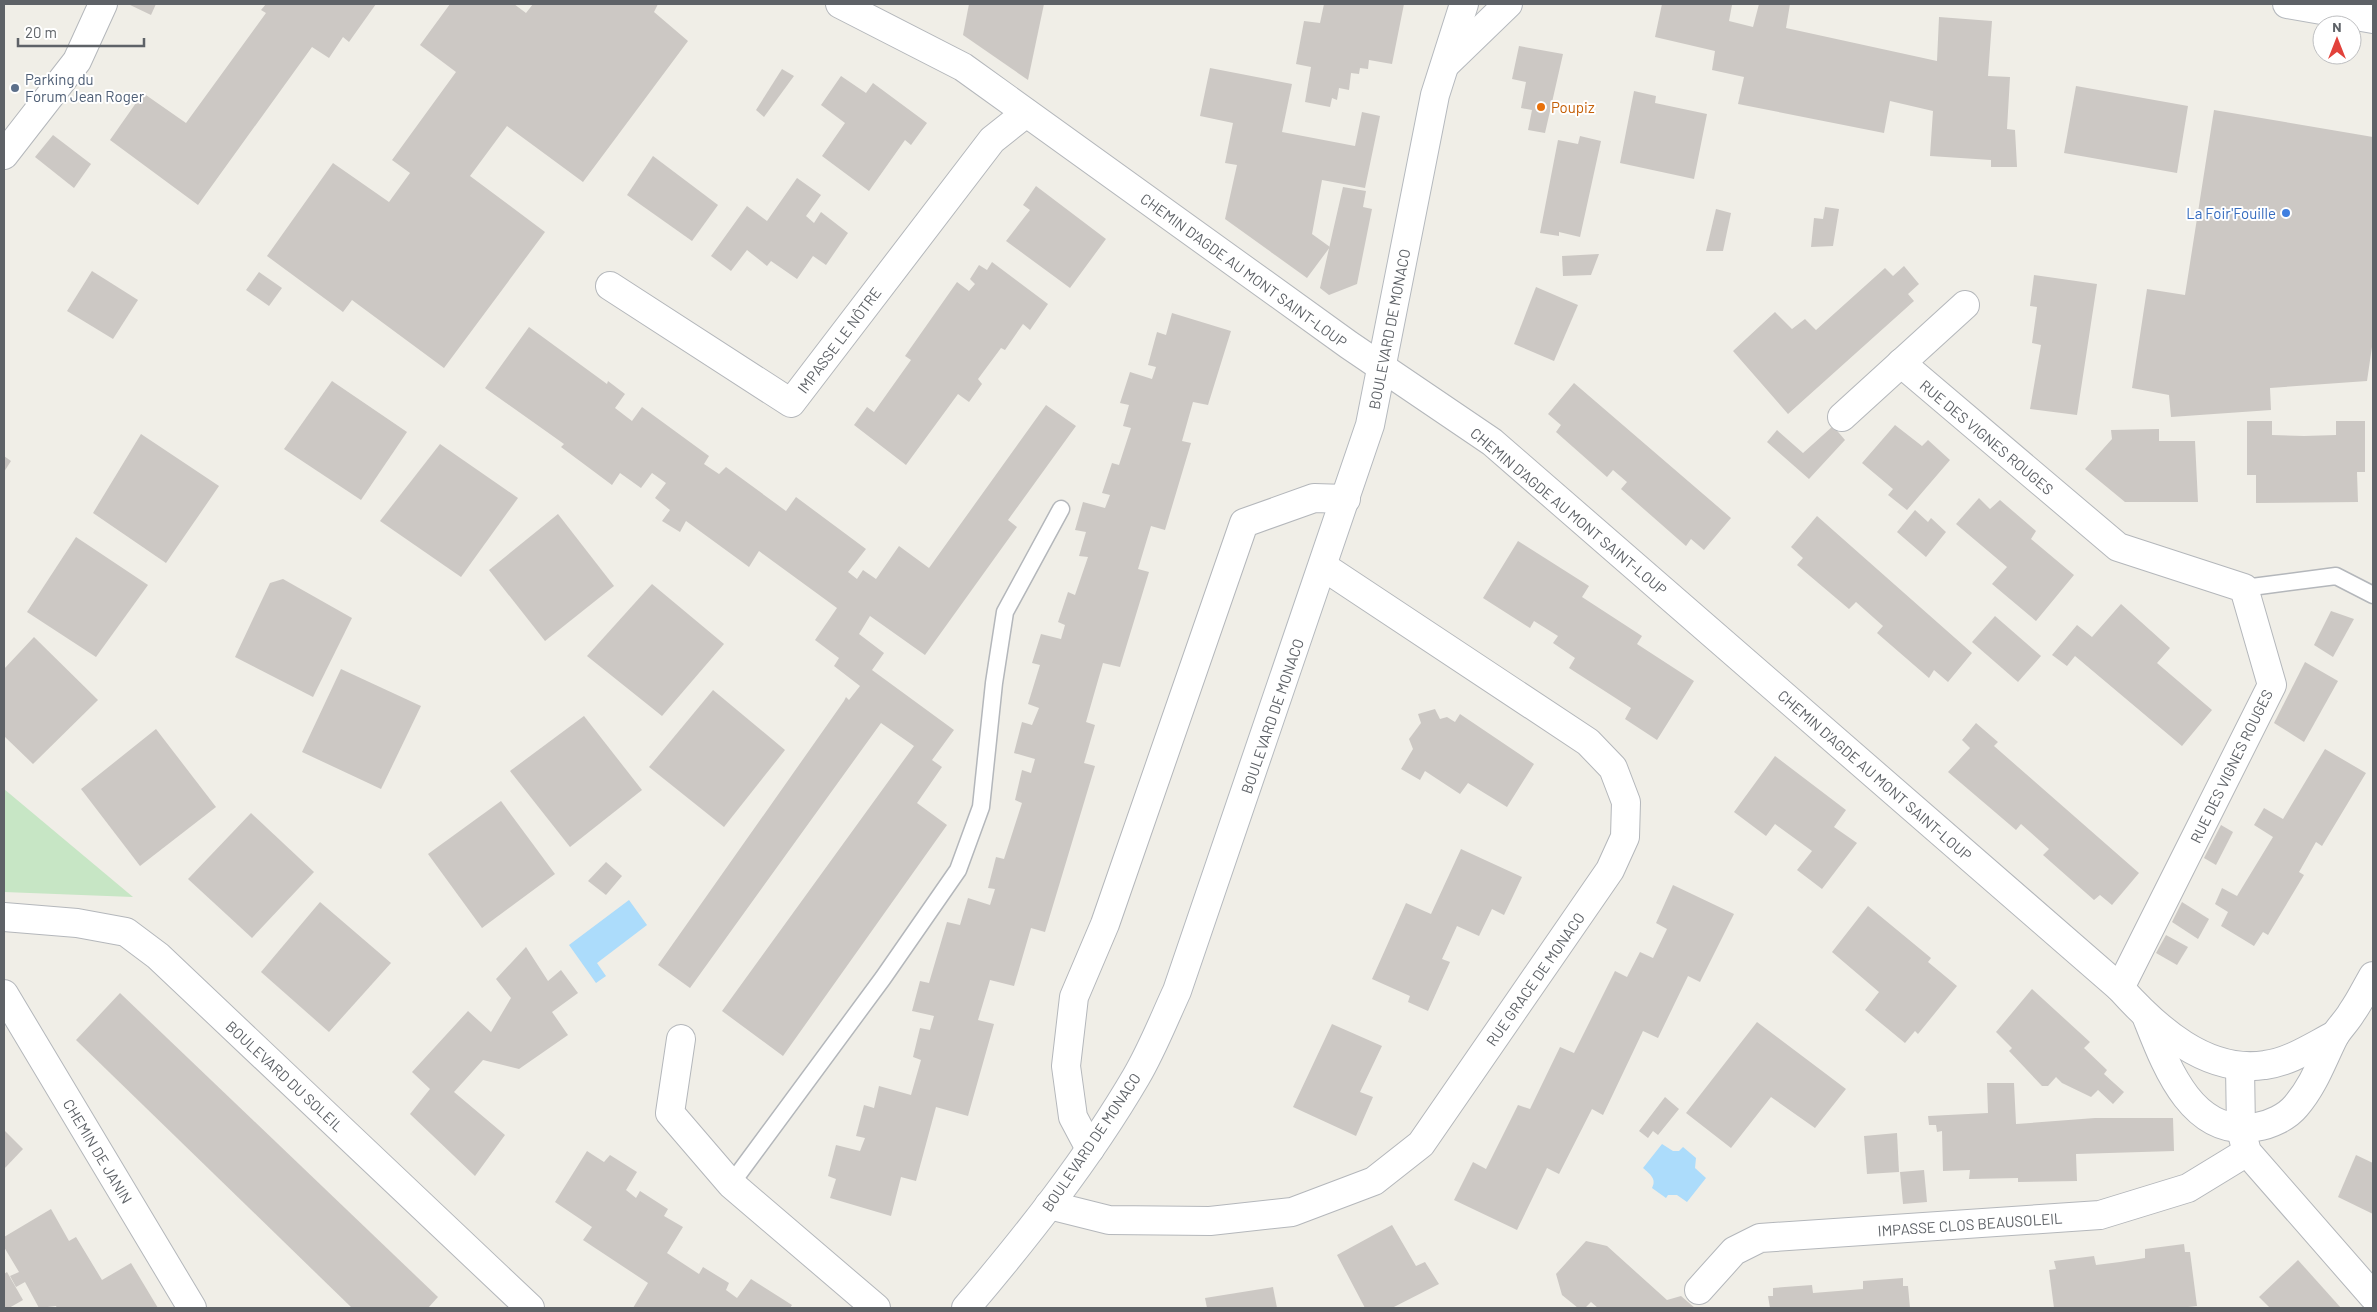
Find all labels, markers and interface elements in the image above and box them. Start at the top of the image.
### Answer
scale bar [18,15,144,47]
north arrow [2312,15,2362,65]
text: N [2332,18,2342,35]
text: 20 m [25,23,57,41]
place label: Parking du Forum Jean Roger [25,70,145,105]
marker: Parking du Forum Jean Roger [9,82,21,94]
place label: Poupiz [1551,98,1595,116]
marker: Poupiz [1535,101,1547,113]
street label: CHEMIN D'AGDE AU MONT SAINT-LOUP [1137,189,1351,351]
place label: La Foir'Fouille [2186,204,2276,222]
marker: La Foir'Fouille [2280,207,2292,219]
street label: BOULEVARD DE MONACO [1365,247,1413,411]
street label: IMPASSE LE NÔTRE [793,283,885,397]
street label: RUE DES VIGNES ROUGES [1917,376,2057,498]
street label: CHEMIN D'AGDE AU MONT SAINT-LOUP [1467,424,1671,599]
street label: BOULEVARD DE MONACO [1237,636,1307,796]
street label: CHEMIN D'AGDE AU MONT SAINT-LOUP [1774,686,1976,864]
street label: RUE DES VIGNES ROUGES [2186,686,2276,846]
street label: RUE GRACE DE MONACO [1482,909,1588,1049]
street label: BOULEVARD DU SOLEIL [222,1017,348,1135]
street label: BOULEVARD DE MONACO [1038,1069,1144,1215]
street label: CHEMIN DE JANIN [60,1095,136,1207]
street label: IMPASSE CLOS BEAUSOLEIL [1877,1209,2063,1239]

